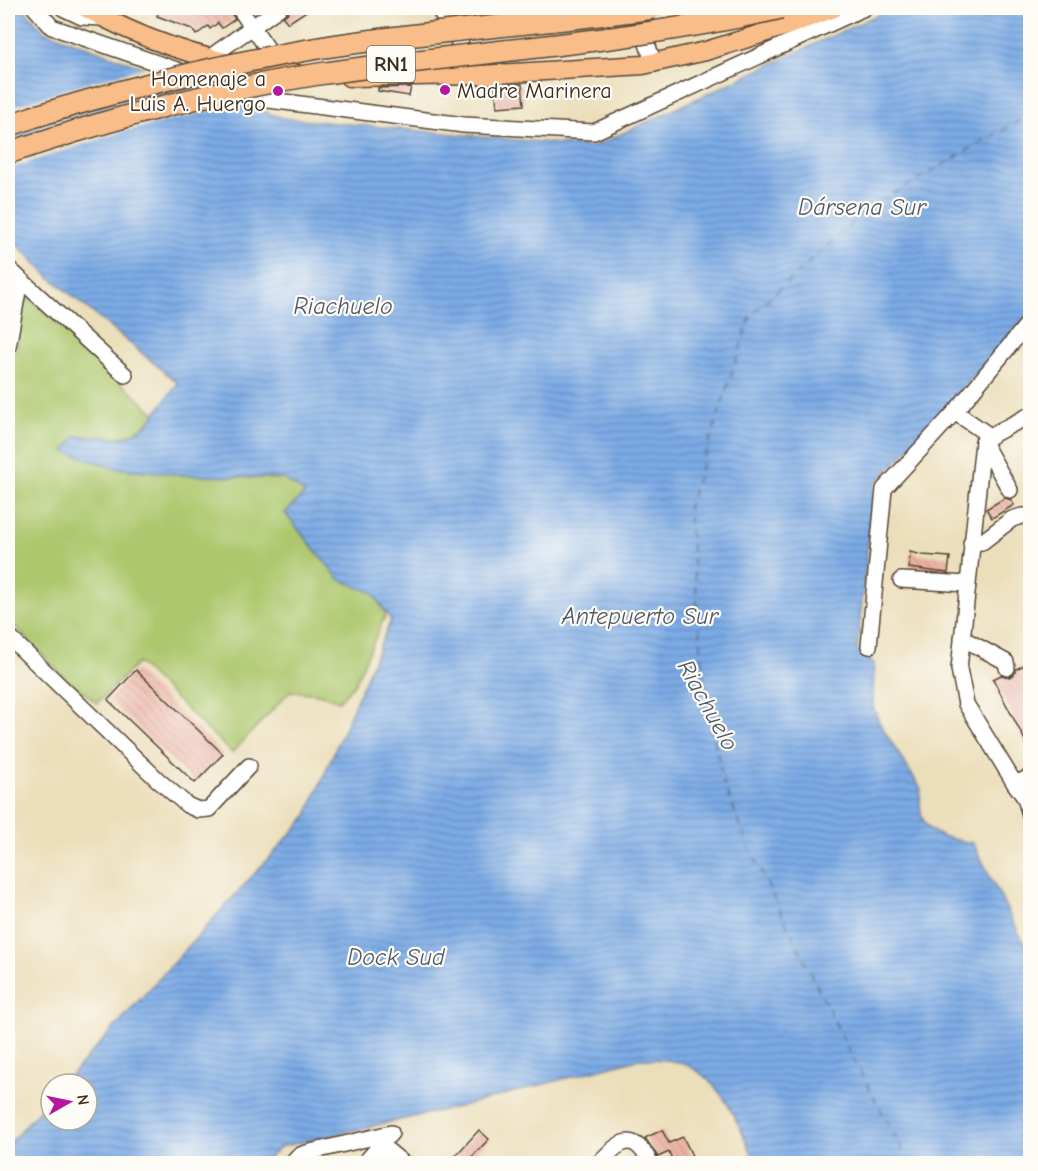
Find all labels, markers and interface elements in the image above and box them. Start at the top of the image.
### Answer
road number: RN1 [367,46,415,82]
place label: Homenaje a Luis A. Huergo [129,66,266,117]
place label: Madre Marinera [457,78,612,104]
marker: Madre Marinera [438,83,452,97]
marker: Homenaje a Luis A. Huergo [271,84,285,98]
water label: Dársena Sur [798,193,927,221]
water label: Riachuelo [293,292,393,320]
water label: Antepuerto Sur [561,602,720,630]
water label: Riachuelo [672,655,744,755]
water label: Dock Sud [347,943,446,971]
north arrow [39,1072,99,1132]
text: N [73,1093,93,1106]

